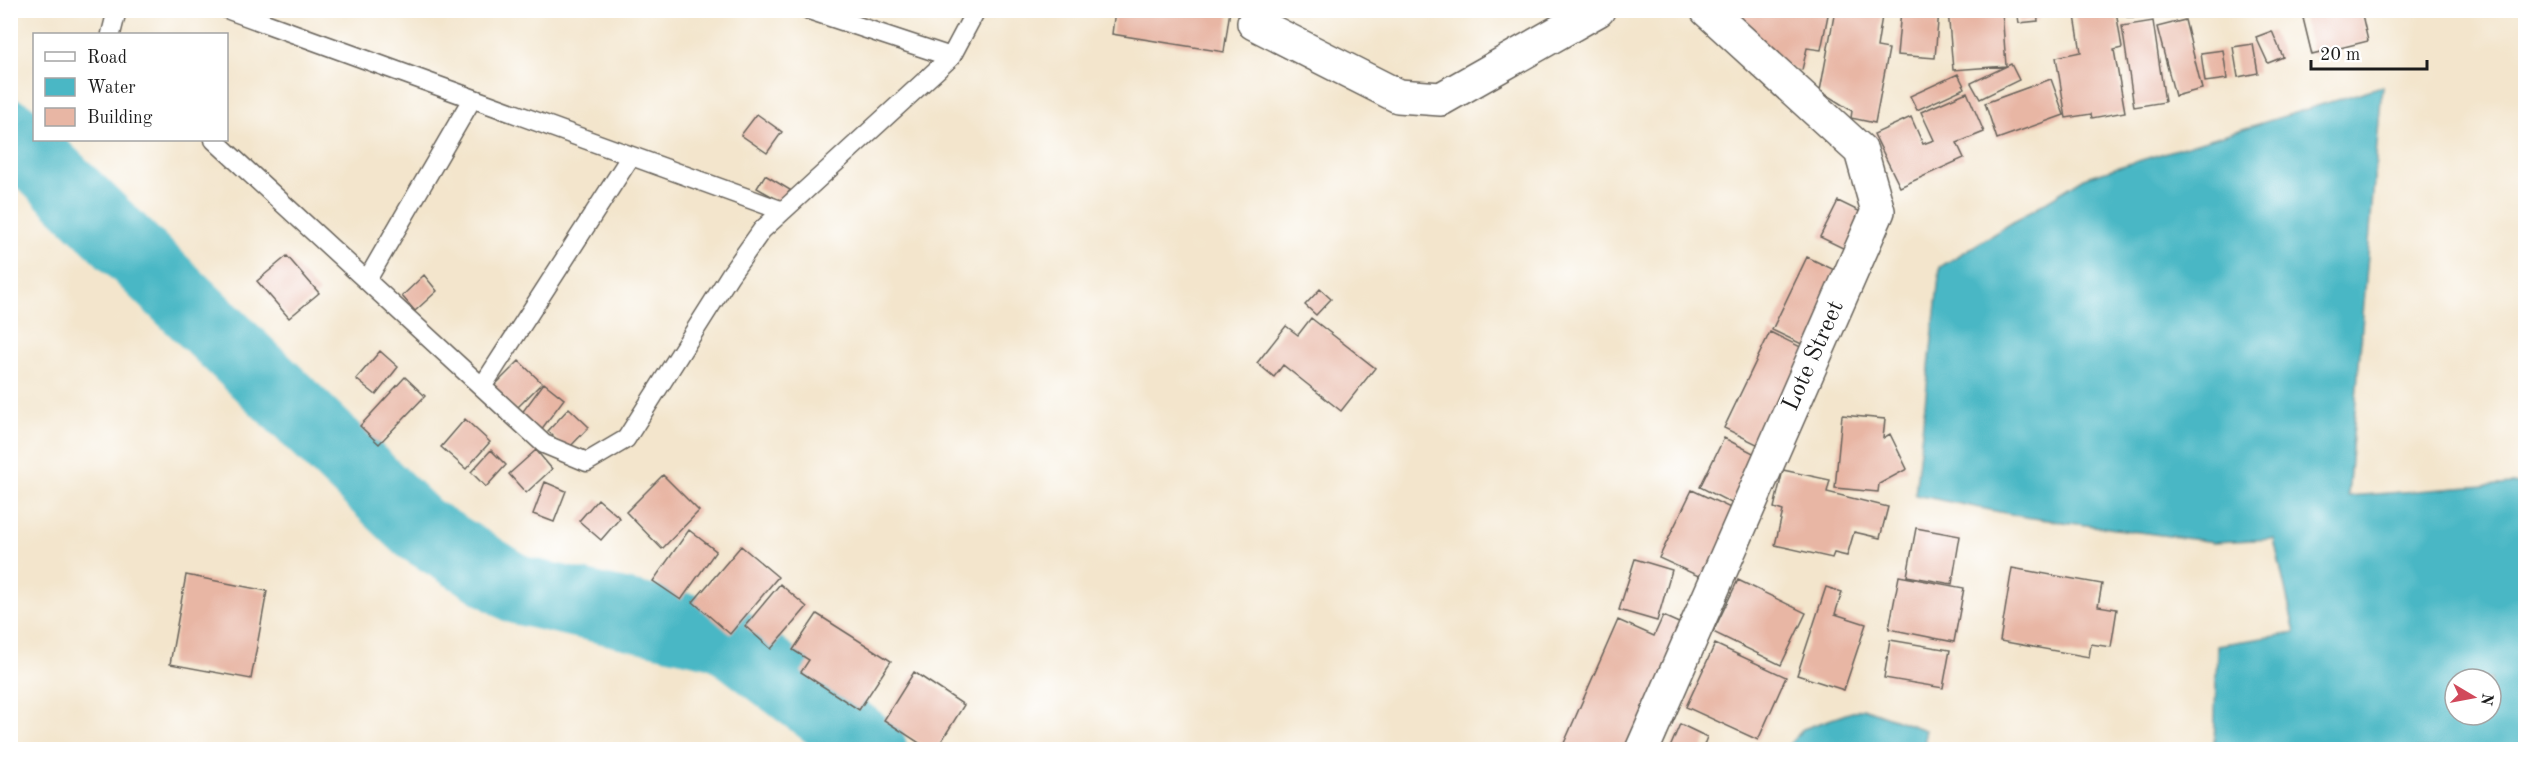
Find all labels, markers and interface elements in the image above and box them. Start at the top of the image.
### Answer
legend [33,33,228,141]
scale bar [2311,33,2426,71]
text: 20 m [2320,46,2360,64]
text: Road [87,49,127,67]
text: Water [87,79,136,97]
text: Building [87,109,153,127]
street label: Lote Street [1779,297,1849,415]
north arrow [2443,667,2503,727]
text: N [2477,692,2495,707]

